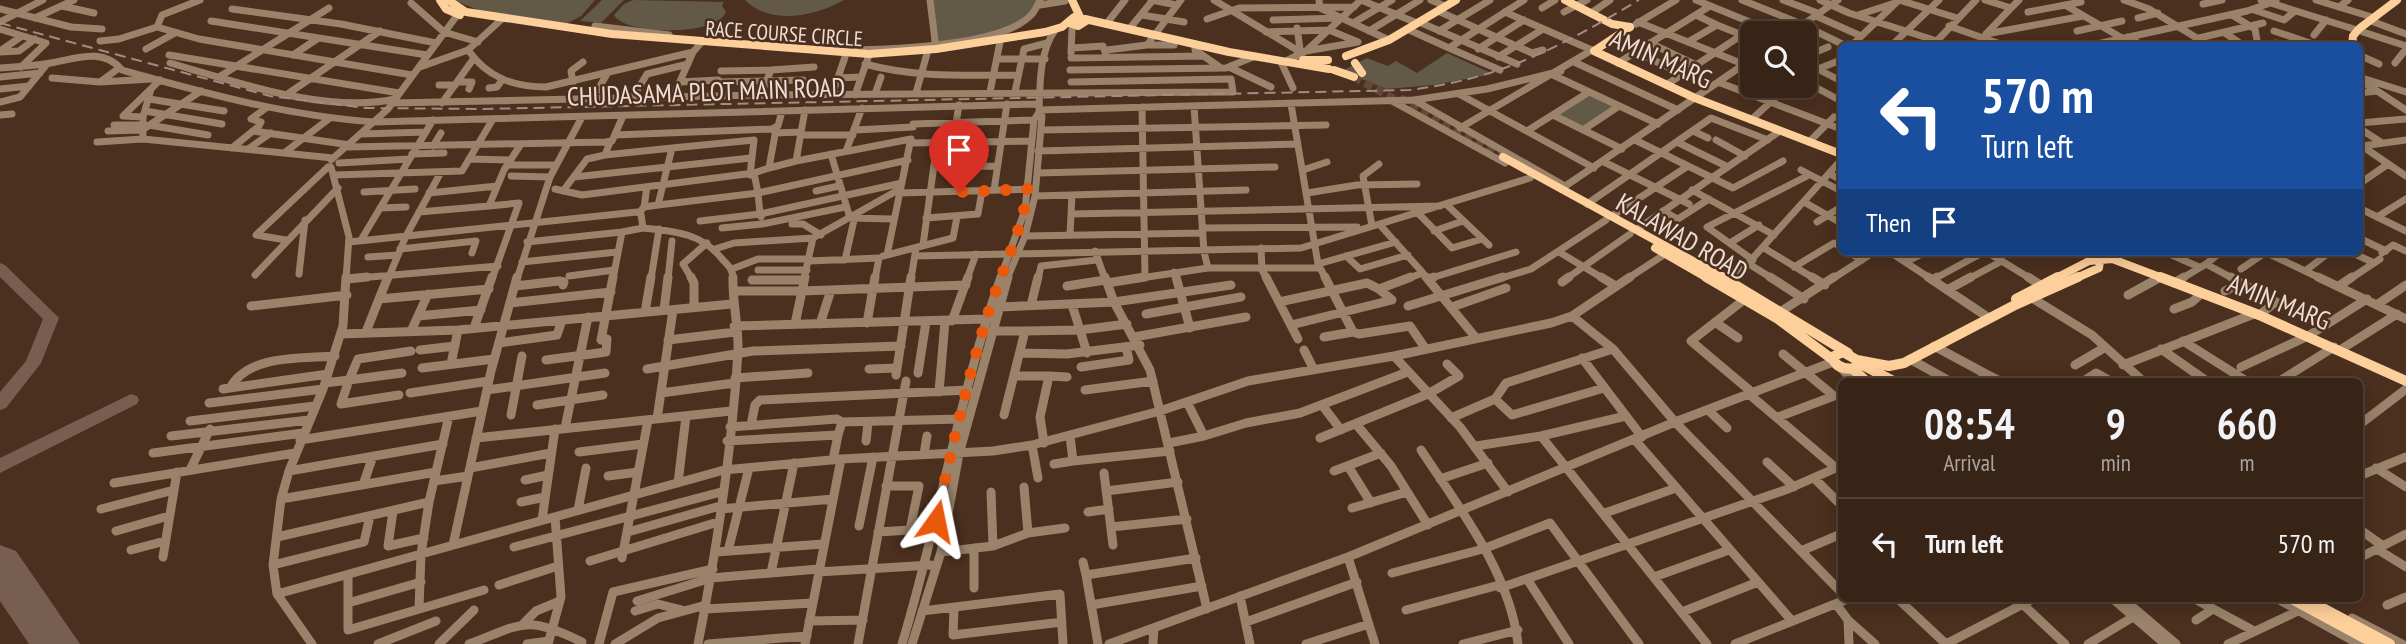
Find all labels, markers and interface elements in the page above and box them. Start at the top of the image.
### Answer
street label: RACE COURSE CIRCLE [704,15,864,52]
map controls [1740,21,1817,98]
button: search [1740,21,1817,98]
street label: AMIN MARG [1605,22,1717,96]
text: 570 m [1981,63,2094,127]
street label: CHUDASAMA PLOT MAIN ROAD [566,70,846,113]
icon: left [1866,70,1957,161]
pin [929,120,989,192]
text: Turn left [1981,125,2073,167]
icon: arrive [940,131,978,169]
street label: KALAWAD ROAD [1610,186,1754,288]
icon: arrive [1925,203,1963,241]
text: Then [1866,206,1911,239]
street label: AMIN MARG [2223,266,2335,337]
text: 08:54 [1924,396,2015,451]
text: 9 [2106,396,2126,451]
text: 660 [2217,396,2277,451]
text: Arrival [1943,448,1995,477]
text: min [2101,448,2131,477]
text: m [2239,448,2254,477]
position arrow [899,484,973,558]
icon: left [1866,525,1904,563]
text: Turn left [1925,527,2003,560]
text: 570 m [2277,527,2335,560]

